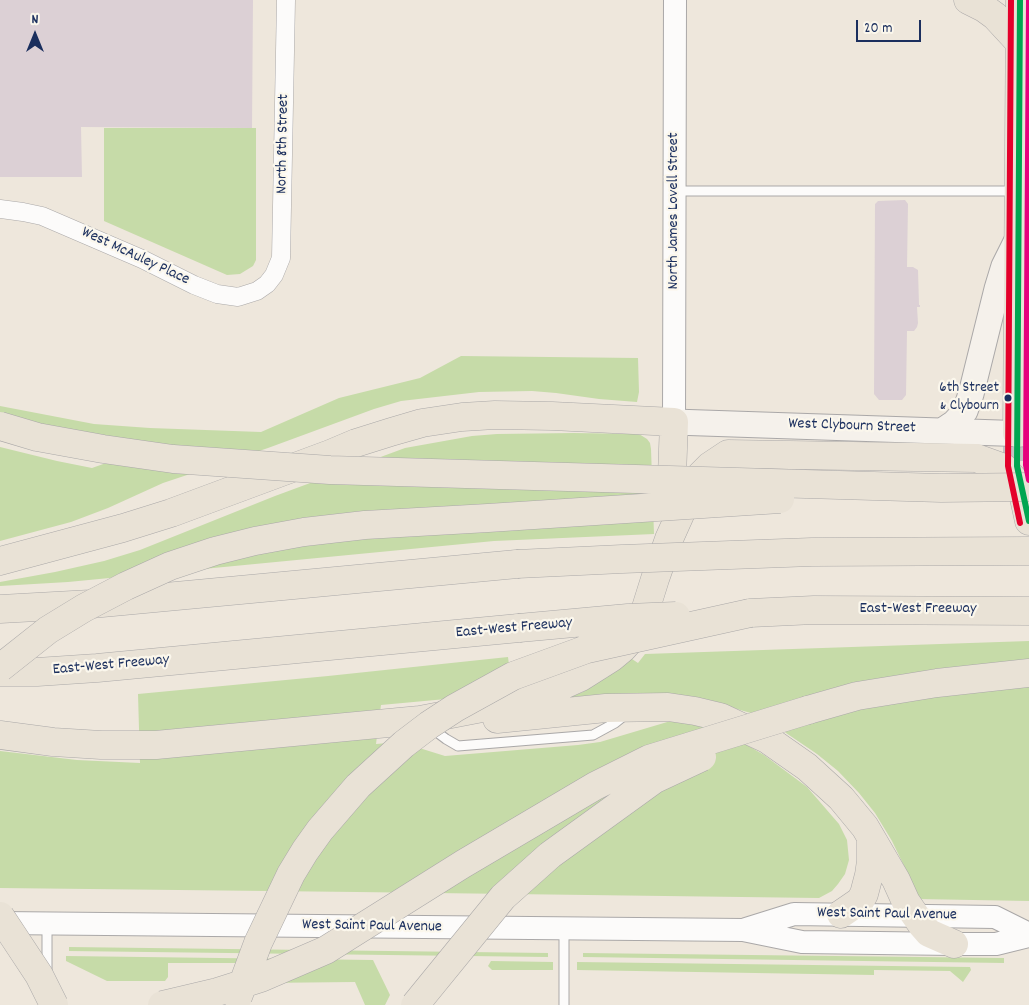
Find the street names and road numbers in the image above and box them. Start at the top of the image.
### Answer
street label: North 8th Street [274,94,294,194]
street label: North James Lovell Street [665,132,685,290]
street label: West McAuley Place [78,224,192,290]
street label: West Clybourn Street [788,415,916,439]
street label: East-West Freeway [860,600,976,620]
street label: East-West Freeway [455,614,573,644]
street label: East-West Freeway [52,651,170,681]
street label: West Saint Paul Avenue [817,904,957,926]
street label: West Saint Paul Avenue [302,916,442,938]

